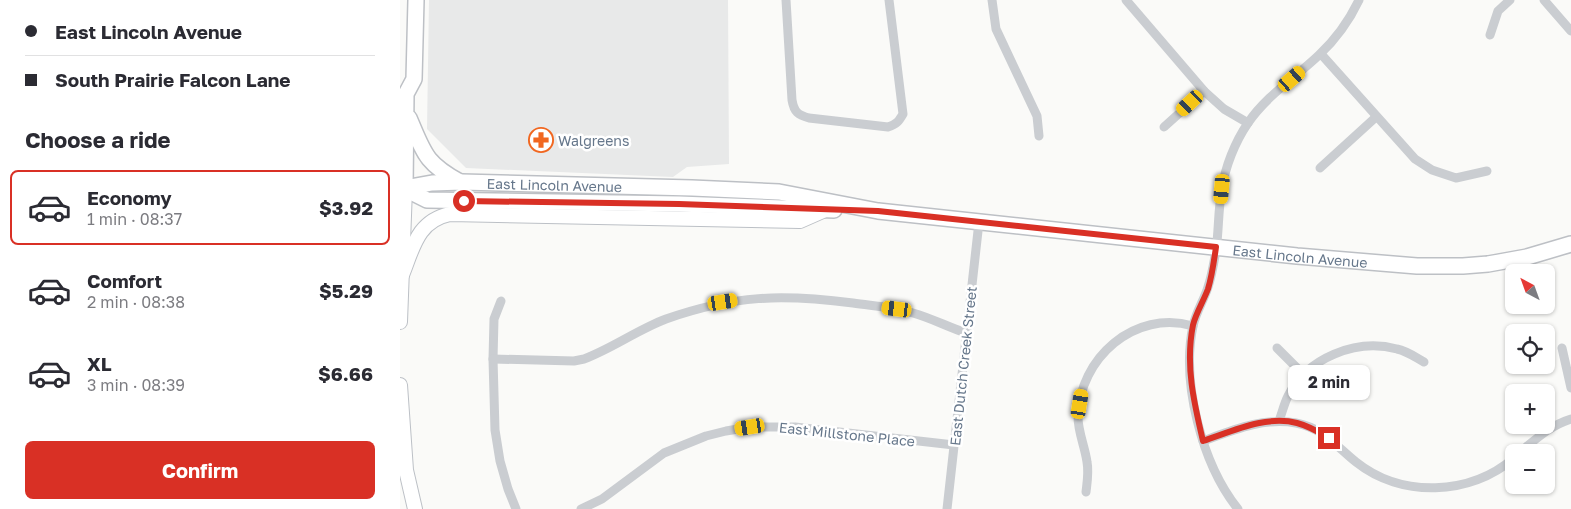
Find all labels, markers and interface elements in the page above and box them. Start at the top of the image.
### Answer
text: East Lincoln Avenue [55,20,242,43]
car [1275,63,1308,95]
text: South Prairie Falcon Lane [55,68,290,91]
car [1173,87,1206,119]
text: Choose a ride [25,126,171,153]
pharmacy icon: Walgreens [528,127,554,153]
place label: Walgreens [558,132,629,149]
car [1213,173,1230,205]
street label: East Lincoln Avenue [487,174,622,195]
icon: car [27,185,72,230]
text: Economy [87,186,172,209]
route start [453,190,475,212]
text: $3.92 [319,196,373,219]
text: 1 min · 08:37 [87,209,182,229]
street label: East Lincoln Avenue [1232,241,1368,270]
north arrow [1505,264,1555,314]
map controls [1505,264,1555,494]
icon: car [27,268,72,313]
text: Comfort [87,269,162,292]
text: $5.29 [319,279,373,302]
street label: East Dutch Creek Street [946,285,980,447]
text: 2 min · 08:38 [87,292,185,312]
car [707,292,738,312]
car [881,300,912,318]
button: locate [1505,324,1555,374]
icon: car [27,351,72,396]
text: XL [87,352,112,375]
text: $6.66 [318,362,373,385]
callout: 2 min [1288,366,1370,400]
text: 2 min [1308,372,1350,392]
text: 3 min · 08:39 [87,375,185,395]
button: + [1505,384,1555,434]
car [1070,388,1089,420]
car [734,417,765,437]
street label: East Millstone Place [778,418,916,450]
route end [1318,427,1340,449]
button: Confirm [25,441,375,499]
button: − [1505,444,1555,494]

